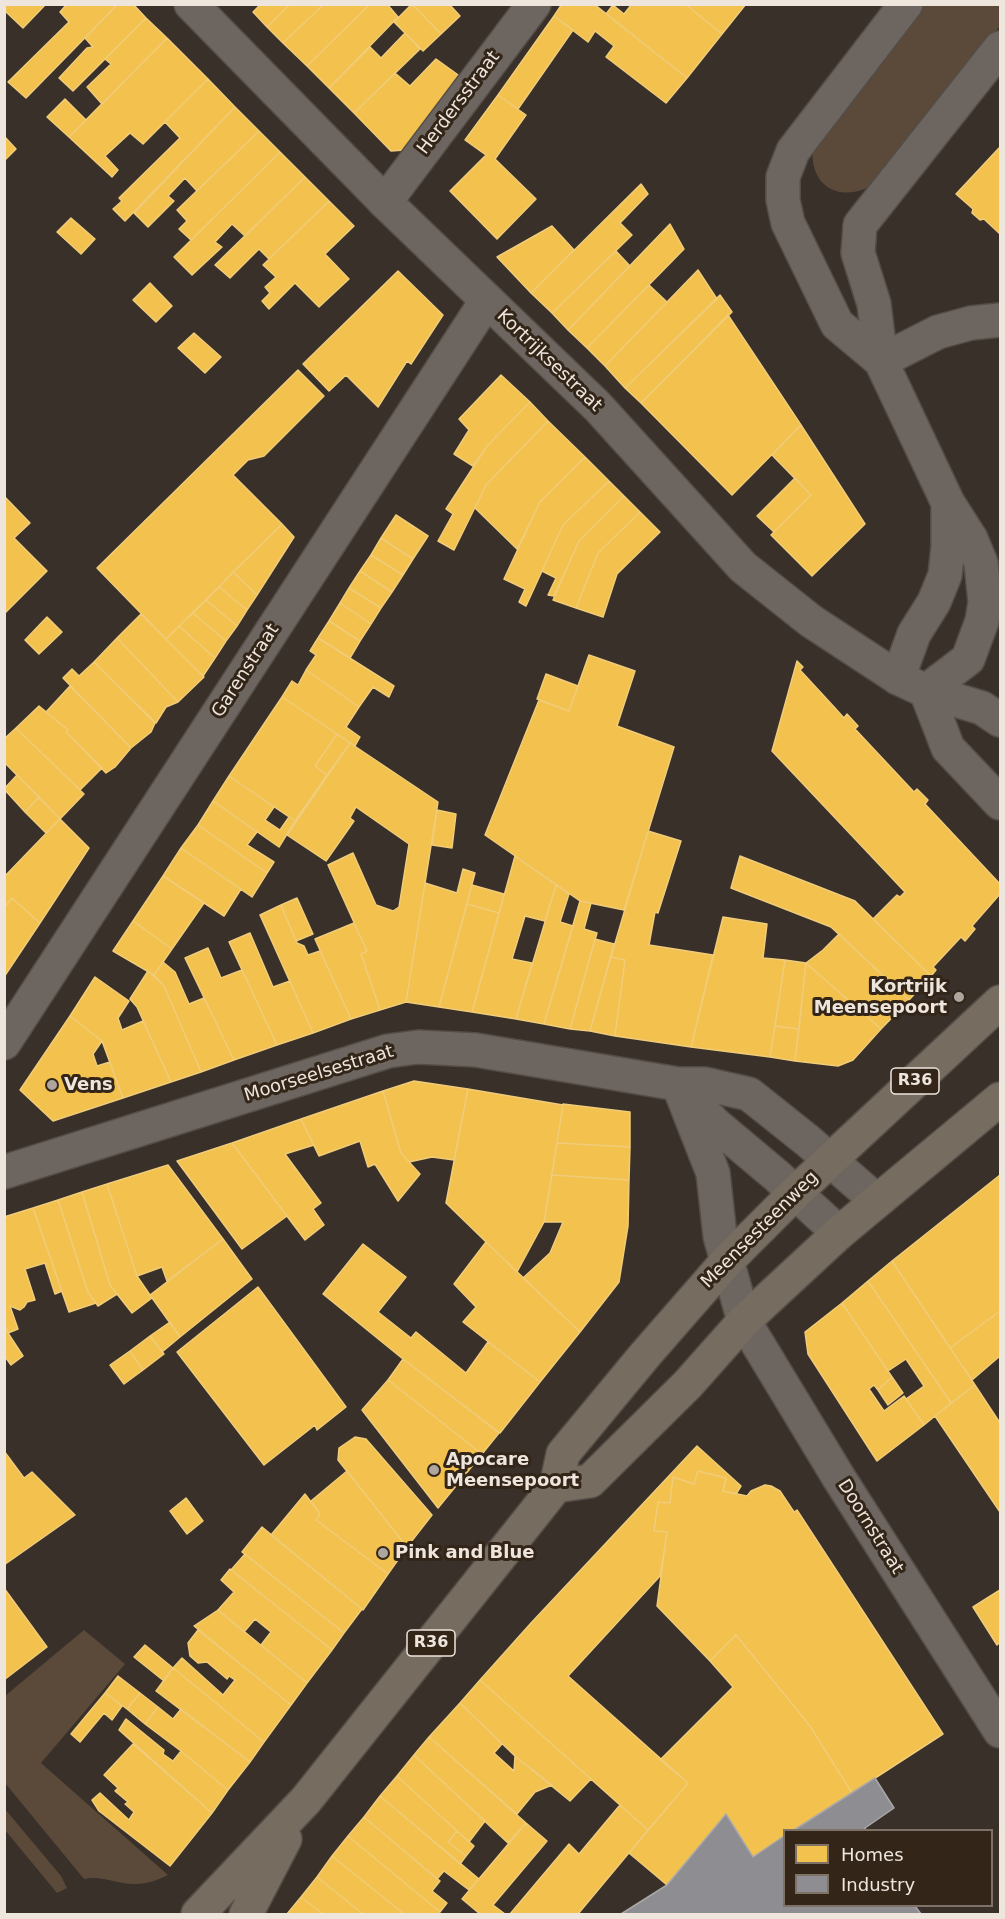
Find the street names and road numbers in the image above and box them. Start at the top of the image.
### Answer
street label: Herdersstraat [413,47,505,159]
street label: Kortrijksestraat [492,305,606,417]
street label: Garenstraat [208,620,284,722]
street label: Moorseelsestraat [242,1041,396,1107]
road number: R36 [891,1068,939,1094]
street label: Meensesteenweg [697,1167,823,1293]
street label: Doornstraat [832,1476,908,1578]
road number: R36 [407,1630,455,1656]

